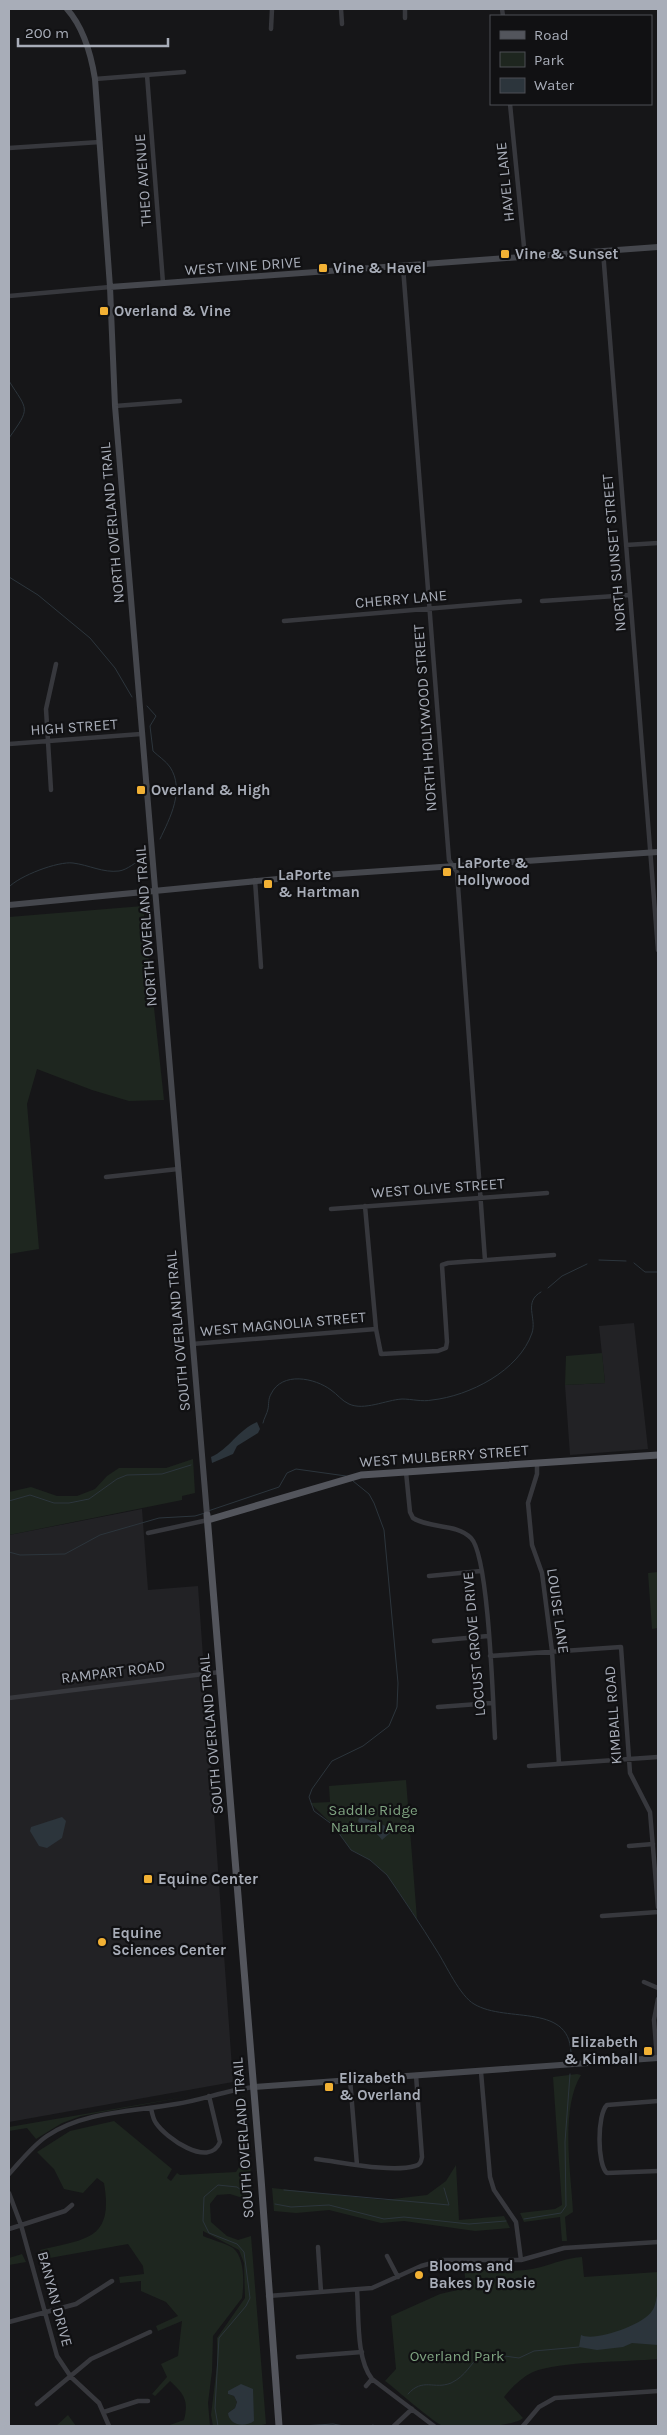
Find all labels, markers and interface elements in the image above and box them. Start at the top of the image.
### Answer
scale bar [18,15,168,47]
legend [490,15,652,105]
text: 200 m [25,24,69,42]
text: Road [534,26,569,44]
text: Park [534,51,564,69]
text: Water [534,76,575,94]
street label: THEO AVENUE [131,133,155,227]
street label: HAVEL LANE [492,141,518,223]
place label: Vine & Sunset [515,245,618,263]
marker: Vine & Sunset [499,248,511,260]
street label: WEST VINE DRIVE [184,253,302,279]
place label: Vine & Havel [333,259,426,277]
marker: Vine & Havel [317,262,329,274]
place label: Overland & Vine [114,302,231,320]
marker: Overland & Vine [98,305,110,317]
street label: NORTH OVERLAND TRAIL [96,442,128,604]
street label: NORTH SUNSET STREET [598,473,630,633]
street label: CHERRY LANE [354,586,448,612]
street label: NORTH HOLLYWOOD STREET [409,623,441,812]
street label: HIGH STREET [30,715,119,739]
place label: Overland & High [151,781,270,799]
marker: Overland & High [135,784,147,796]
street label: NORTH OVERLAND TRAIL [131,845,161,1007]
place label: LaPorte & Hollywood [457,854,530,889]
place label: LaPorte & Hartman [278,866,360,901]
marker: LaPorte & Hollywood [441,866,453,878]
marker: LaPorte & Hartman [262,878,274,890]
street label: WEST OLIVE STREET [371,1174,506,1202]
street label: SOUTH OVERLAND TRAIL [162,1250,194,1412]
street label: WEST MAGNOLIA STREET [199,1308,367,1340]
street label: WEST MULBERRY STREET [359,1441,530,1471]
street label: LOUISE LANE [543,1567,573,1655]
street label: LOCUST GROVE DRIVE [459,1571,489,1717]
street label: SOUTH OVERLAND TRAIL [195,1653,227,1815]
street label: RAMPART ROAD [60,1657,166,1687]
street label: KIMBALL ROAD [601,1665,625,1765]
park label: Saddle Ridge Natural Area [328,1801,418,1836]
place label: Equine Center [158,1870,258,1888]
marker: Equine Center [142,1873,154,1885]
place label: Equine Sciences Center [112,1924,226,1959]
marker: Equine Sciences Center [96,1936,108,1948]
place label: Elizabeth & Kimball [564,2033,638,2068]
marker: Elizabeth & Kimball [642,2045,654,2057]
street label: SOUTH OVERLAND TRAIL [228,2057,258,2219]
place label: Elizabeth & Overland [339,2069,421,2104]
marker: Elizabeth & Overland [323,2081,335,2093]
street label: BANYAN DRIVE [34,2249,76,2349]
place label: Blooms and Bakes by Rosie [429,2257,536,2292]
marker: Blooms and Bakes by Rosie [413,2269,425,2281]
park label: Overland Park [410,2347,504,2365]

